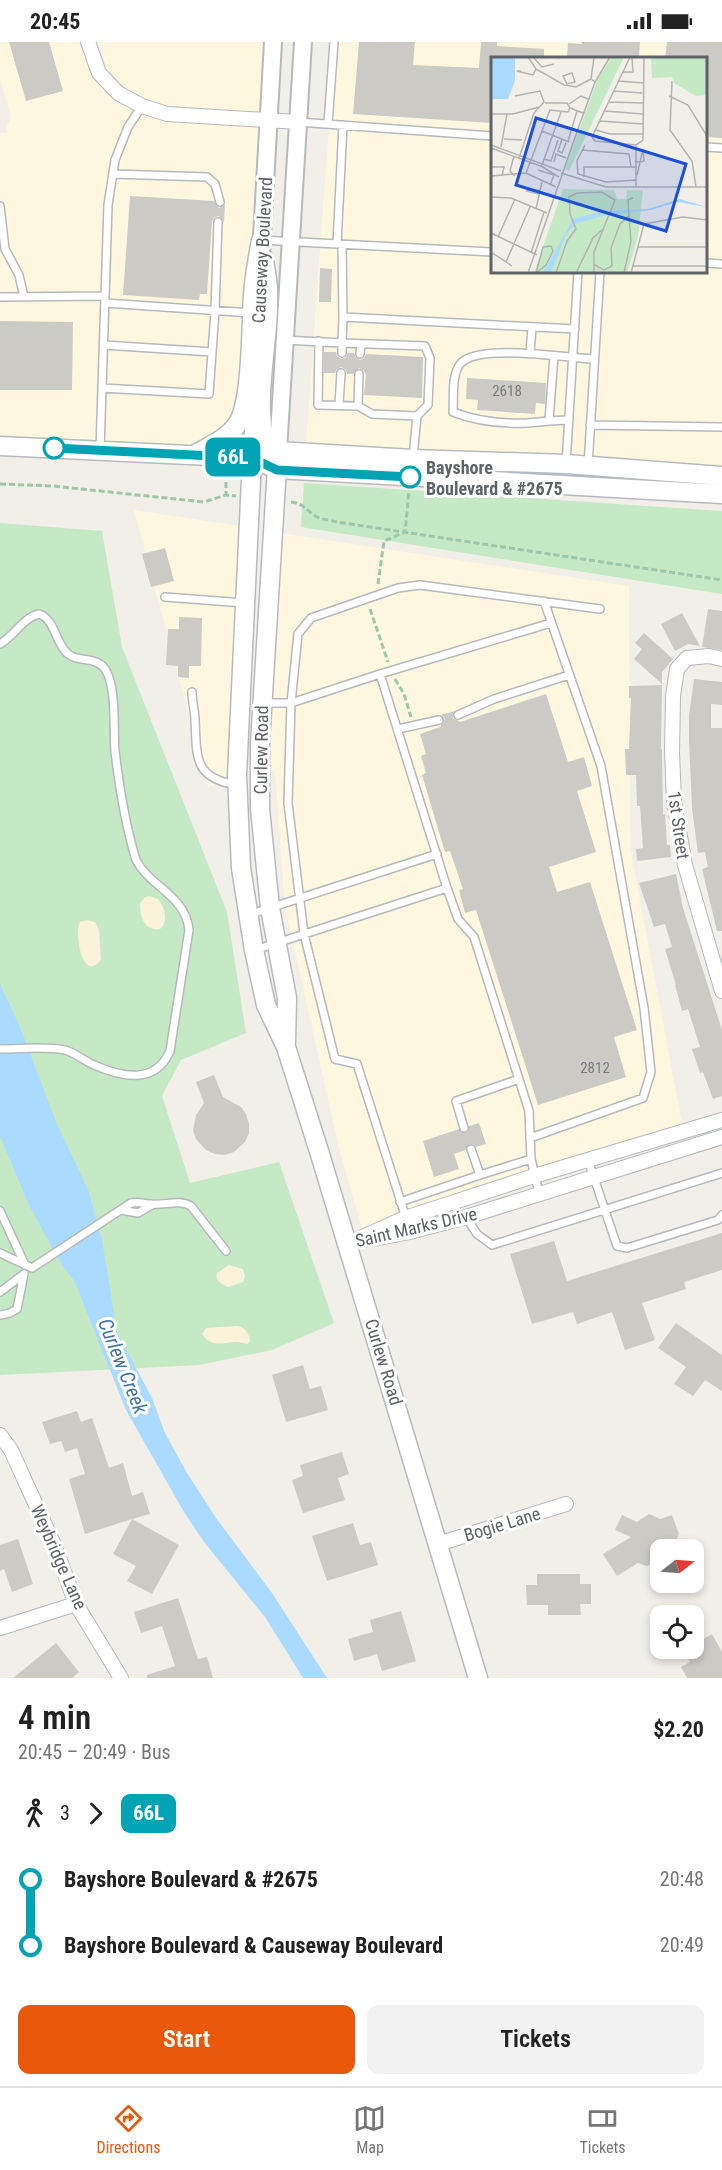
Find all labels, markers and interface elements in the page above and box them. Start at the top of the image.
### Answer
text: 20:45 [30,9,81,34]
inset map [491,57,707,273]
street label: Causeway Boulevard [248,176,276,324]
house number: 2618 [492,382,522,400]
unlabelled marker [43,437,65,459]
line badge: 66L [198,438,268,476]
text: 66L [217,445,249,469]
place label: Bayshore Boulevard & #2675 [426,457,563,499]
marker: Bayshore Boulevard & #2675 [399,466,421,488]
street label: Curlew Road [250,705,272,795]
street label: 1st Street [664,790,694,860]
house number: 2812 [580,1059,610,1077]
street label: Saint Marks Drive [353,1203,479,1251]
water label: Curlew Creek [93,1315,153,1418]
street label: Curlew Road [361,1316,407,1408]
street label: Weybridge Lane [27,1501,91,1613]
street label: Bogie Lane [461,1502,543,1546]
north arrow [650,1539,704,1593]
map controls [650,1539,704,1659]
button: locate [650,1605,704,1659]
text: 4 min [18,1698,91,1737]
text: $2.20 [653,1717,704,1742]
text: 20:45 – 20:49 · Bus [18,1740,171,1764]
icon: walk [18,1797,51,1830]
icon: forward [79,1797,112,1830]
text: 3 [60,1801,70,1825]
text: 66L [133,1801,164,1825]
text: Bayshore Boulevard & #2675 [64,1867,318,1892]
text: 20:48 [660,1867,704,1891]
text: Bayshore Boulevard & Causeway Boulevard [64,1933,443,1958]
text: 20:49 [660,1933,704,1957]
button: Start [18,2005,355,2074]
button: Tickets [367,2005,704,2074]
tab: Directions [97,2102,160,2157]
tab: Map [353,2102,386,2157]
tab: Tickets [579,2102,625,2157]

